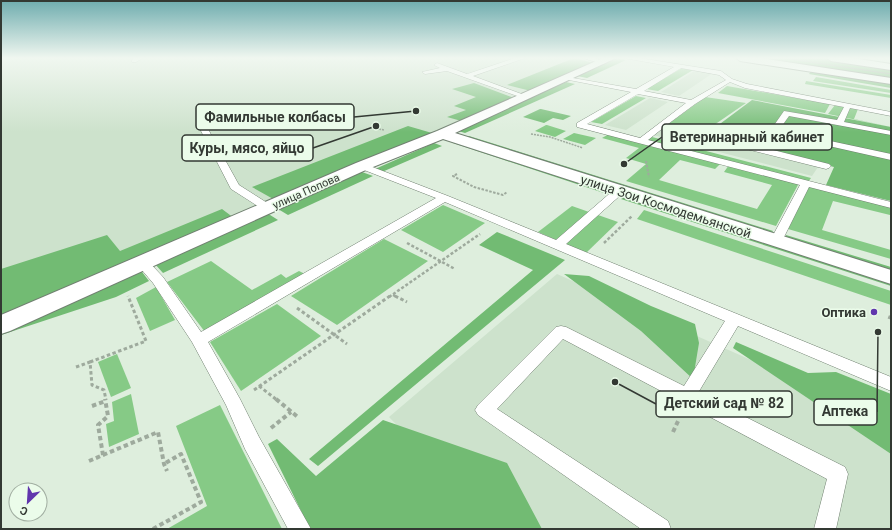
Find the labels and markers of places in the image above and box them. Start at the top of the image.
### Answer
callout: Фамильные колбасы [196,104,354,130]
callout: Ветеринарный кабинет [662,124,832,150]
callout: Куры, мясо, яйцо [182,135,313,161]
place label: Оптика [821,305,866,320]
marker: Оптика [869,307,879,317]
callout: Детский сад № 82 [656,391,792,417]
callout: Аптека [814,399,877,425]

